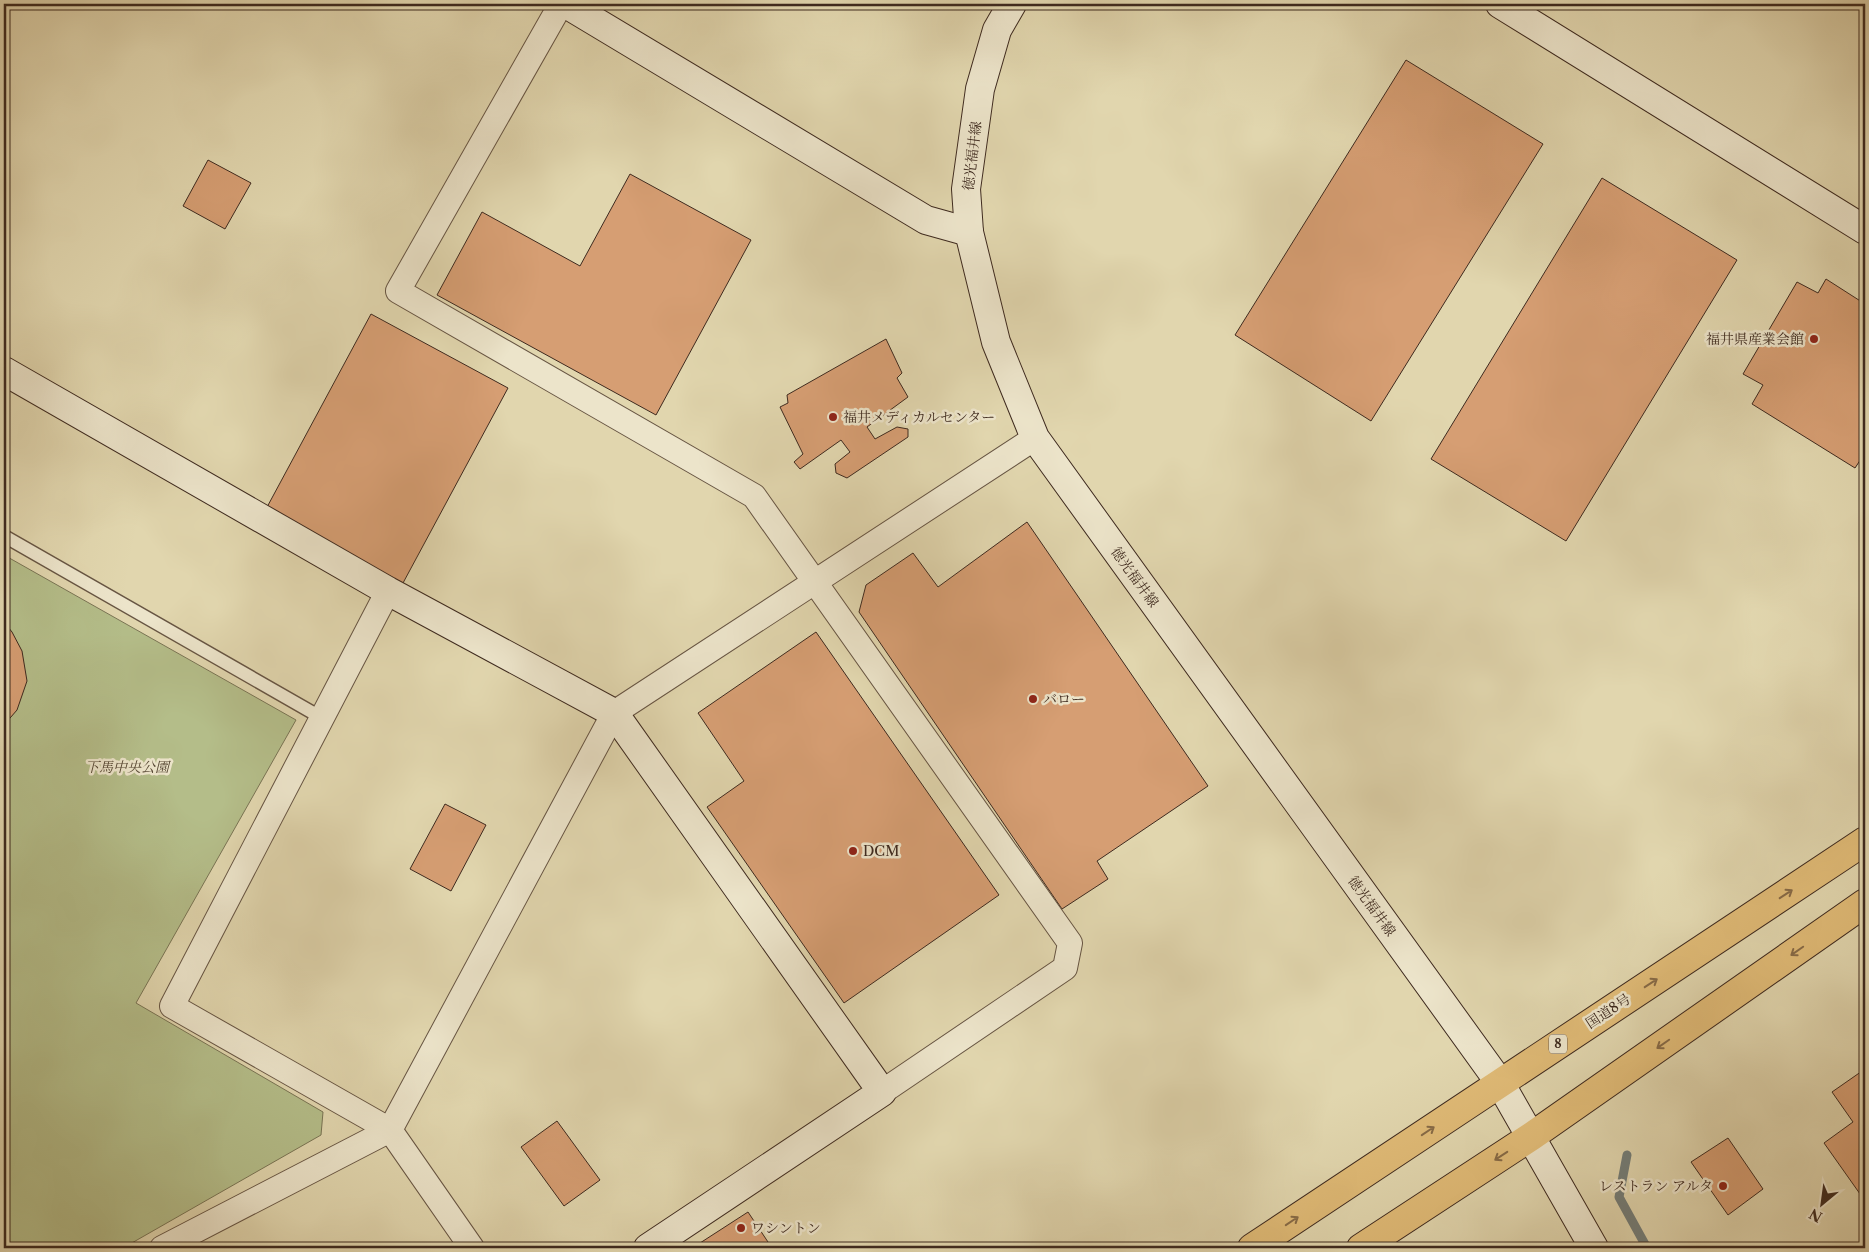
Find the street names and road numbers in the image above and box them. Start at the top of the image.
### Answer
street label: 徳光福井線 [959,120,985,192]
street label: 徳光福井線 [1107,543,1163,611]
street label: 徳光福井線 [1344,872,1400,940]
street label: 国道8号 [1582,990,1634,1032]
road number: 8 [1549,1034,1567,1054]

